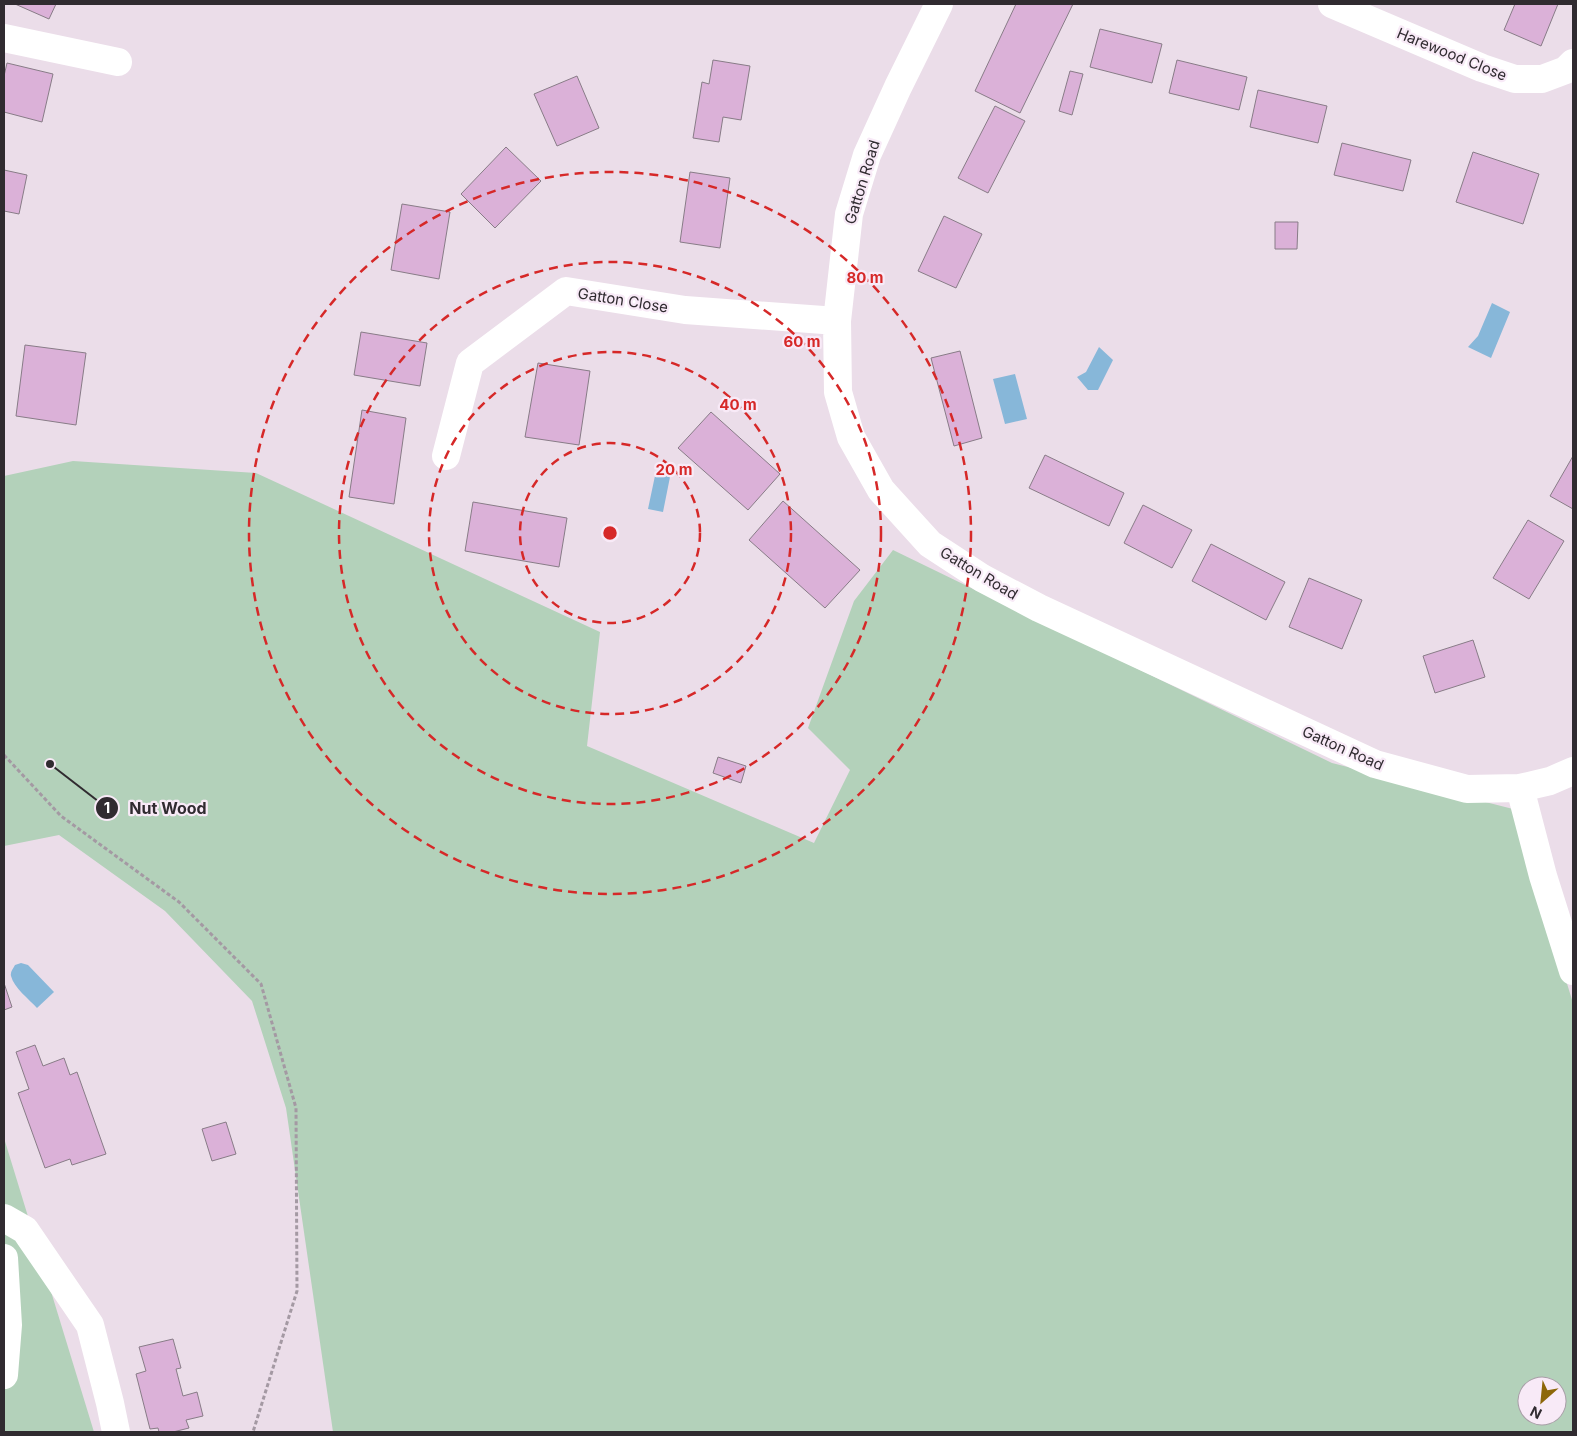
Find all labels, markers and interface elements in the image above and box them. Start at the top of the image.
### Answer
street label: Harewood Close [1394,23,1510,85]
street label: Gatton Road [840,138,884,226]
text: 80 m [846,268,884,287]
street label: Gatton Close [576,283,670,317]
text: 60 m [783,332,821,351]
text: 40 m [719,395,757,414]
text: 20 m [656,460,692,479]
centre of rings [601,524,619,542]
street label: Gatton Road [937,542,1021,604]
street label: Gatton Road [1299,722,1387,774]
callout: Nut Wood [95,793,217,824]
text: 1 [104,798,110,817]
text: Nut Wood [129,798,207,818]
north arrow [1517,1376,1567,1426]
text: N [1527,1403,1544,1423]

